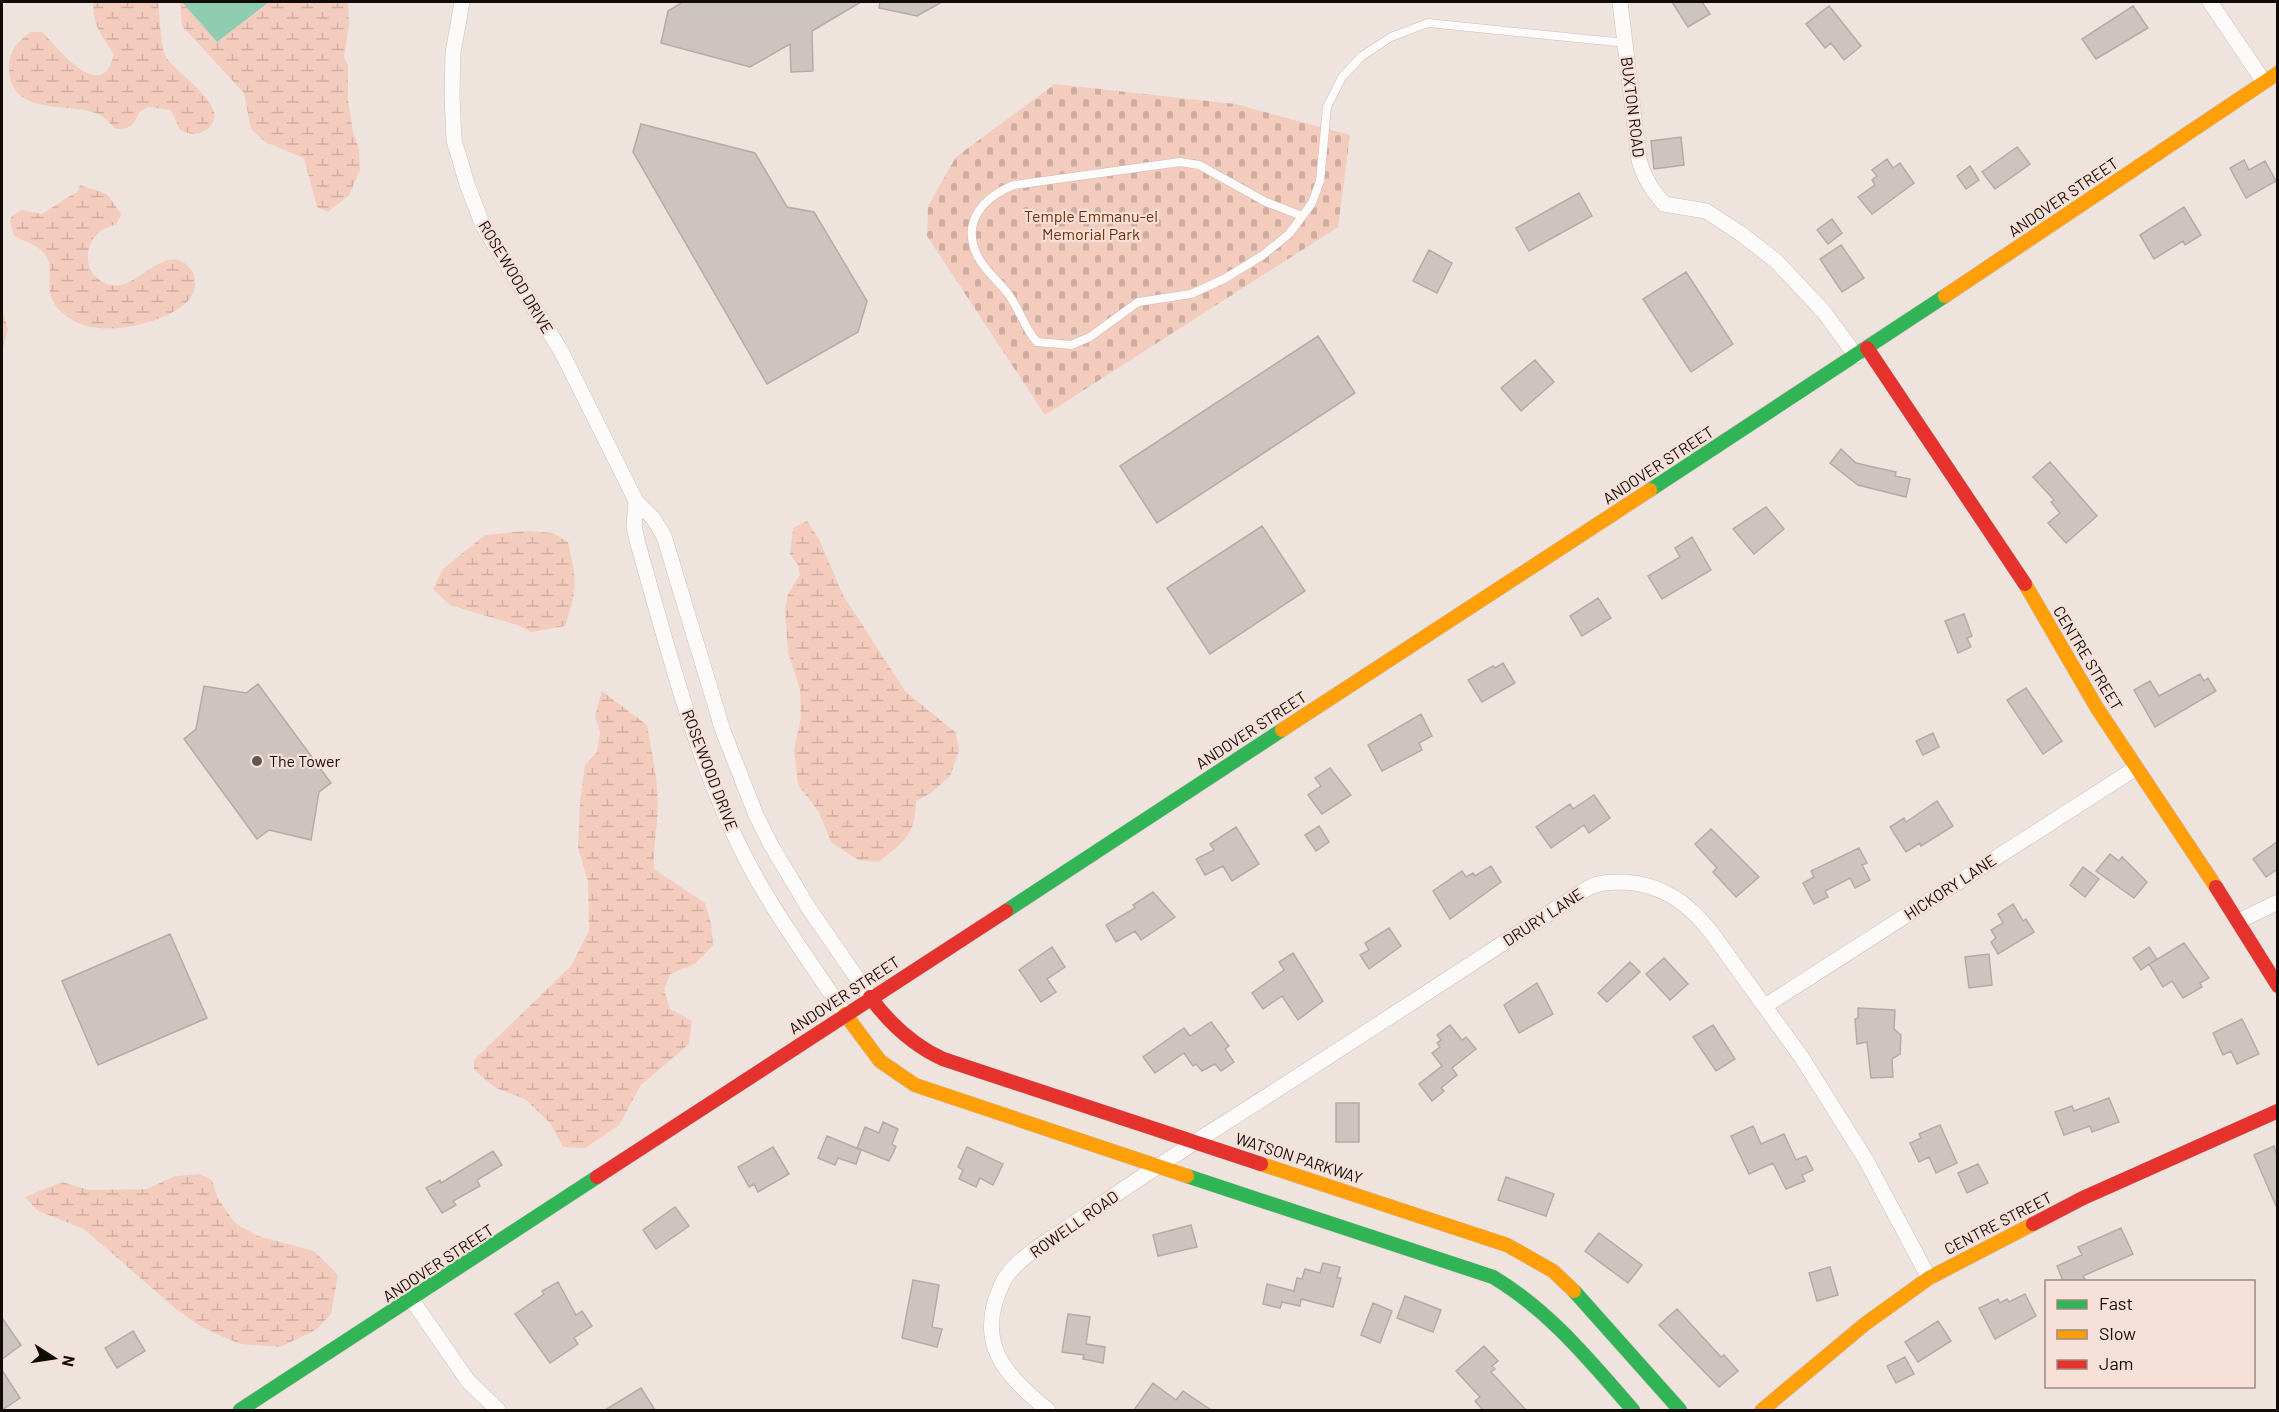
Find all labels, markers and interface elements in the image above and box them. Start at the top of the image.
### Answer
street label: BUXTON ROAD [1618,55,1649,158]
street label: ANDOVER STREET [2004,153,2121,240]
park label: Temple Emmanu-el Memorial Park [1024,206,1158,243]
street label: ROSEWOOD DRIVE [475,217,558,337]
street label: ANDOVER STREET [1599,422,1717,507]
street label: CENTRE STREET [2050,602,2127,713]
street label: ANDOVER STREET [1192,687,1310,772]
street label: ROSEWOOD DRIVE [679,706,742,833]
place label: The Tower [269,751,341,770]
marker: The Tower [250,754,264,768]
street label: HICKORY LANE [1900,850,1999,923]
street label: DRURY LANE [1499,884,1586,950]
street label: ANDOVER STREET [785,952,903,1037]
street label: WATSON PARKWAY [1233,1128,1365,1187]
street label: ROWELL ROAD [1026,1186,1122,1261]
street label: CENTRE STREET [1941,1187,2055,1258]
street label: ANDOVER STREET [379,1220,497,1305]
legend [2045,1280,2255,1388]
text: Fast [2099,1292,2133,1314]
text: Slow [2099,1322,2136,1344]
north arrow [24,1328,84,1388]
text: Jam [2099,1352,2133,1374]
text: N [59,1354,80,1368]

